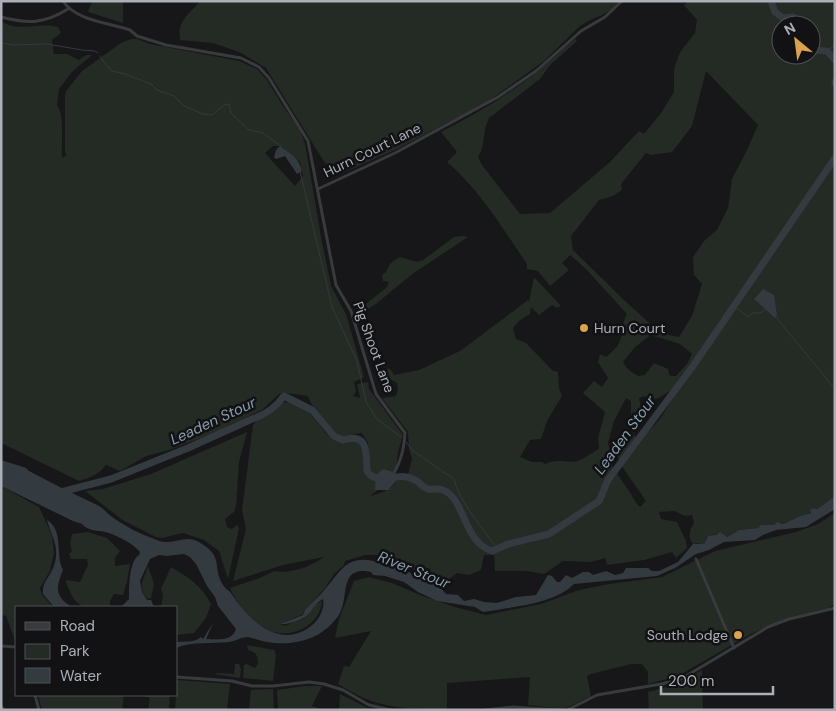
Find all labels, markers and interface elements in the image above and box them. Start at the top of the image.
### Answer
north arrow [771,15,821,65]
text: N [781,18,799,39]
street label: Hurn Court Lane [320,119,424,181]
street label: Pig Shoot Lane [349,299,399,395]
place label: Hurn Court [594,319,666,337]
marker: Hurn Court [578,322,590,334]
water label: Leaden Stour [590,391,661,478]
water label: Leaden Stour [167,392,260,450]
water label: River Stour [375,546,453,594]
legend [15,606,178,696]
text: Road [60,616,95,636]
place label: South Lodge [647,626,728,644]
marker: South Lodge [732,629,744,641]
text: Park [60,641,90,661]
scale bar [661,664,774,696]
text: Water [60,666,102,686]
text: 200 m [668,671,714,691]

